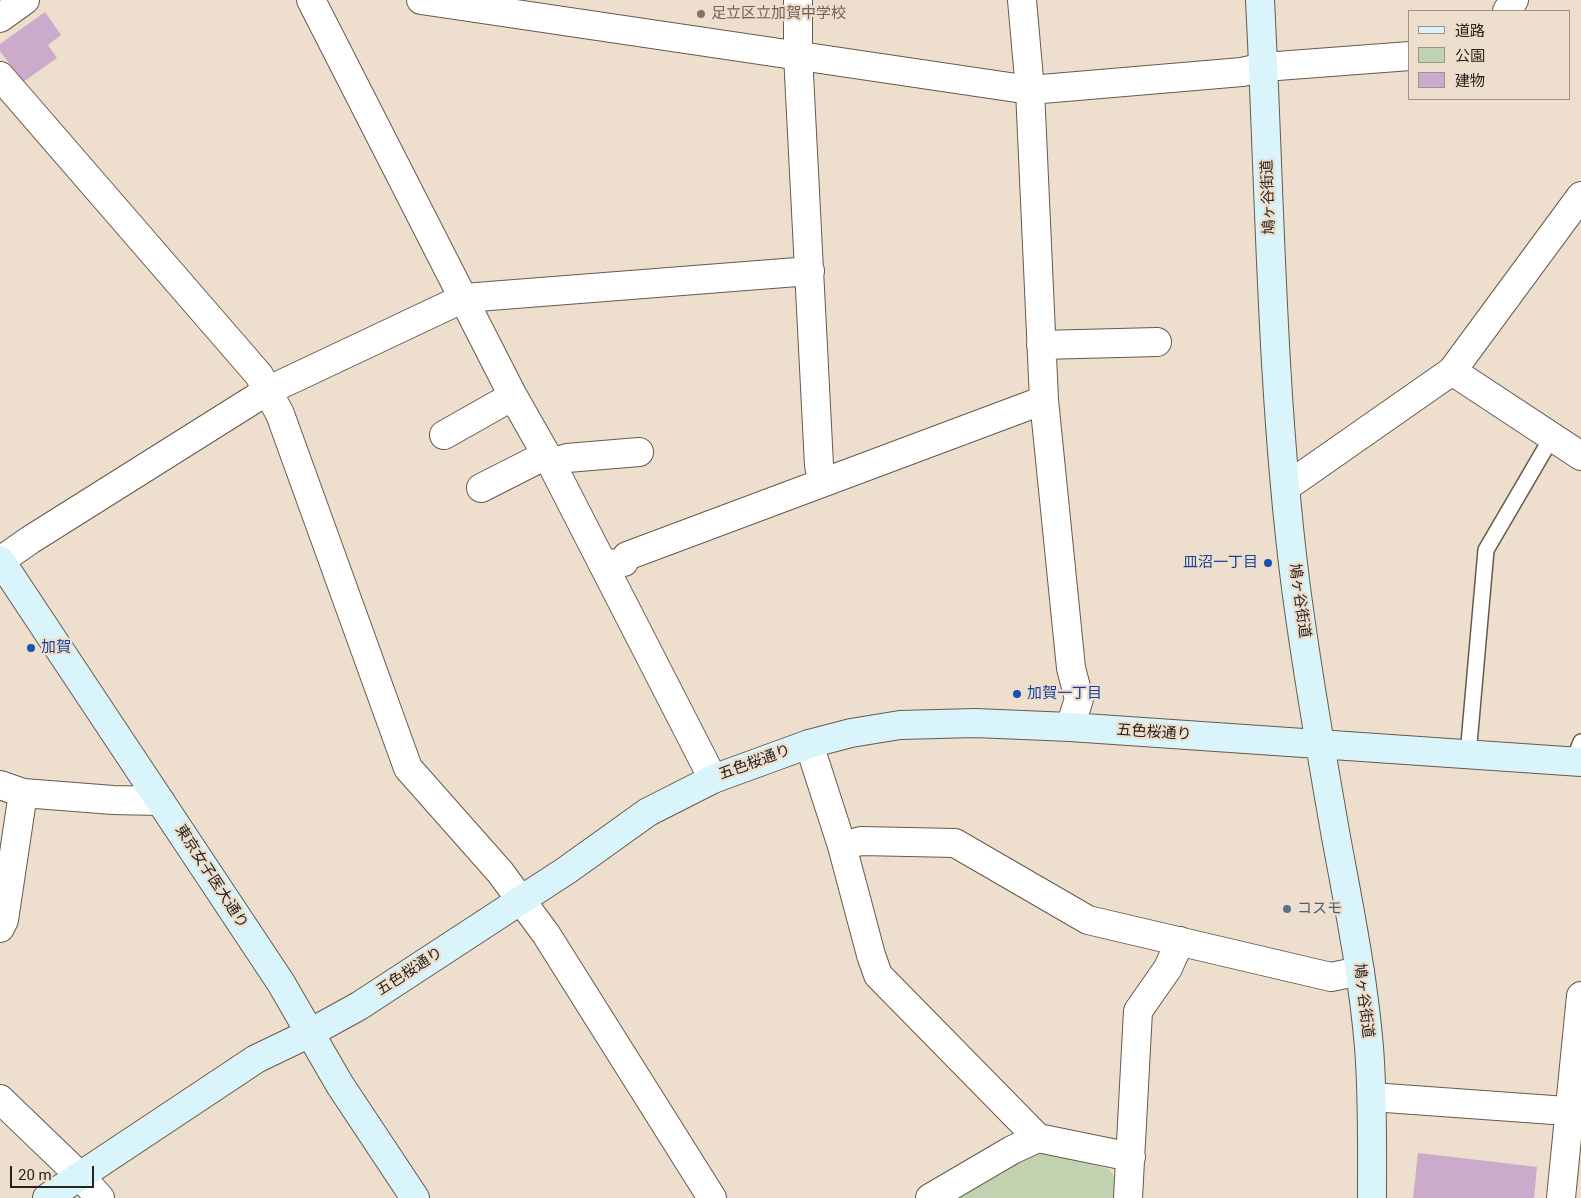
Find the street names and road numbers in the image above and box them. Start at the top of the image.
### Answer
street label: 鳩ヶ谷街道 [1259,159,1279,235]
street label: 鳩ヶ谷街道 [1285,563,1313,639]
street label: 五色桜通り [1116,721,1192,745]
street label: 五色桜通り [717,742,793,784]
street label: 東京女子医大通り [171,822,251,932]
street label: 五色桜通り [374,944,446,1000]
street label: 鳩ヶ谷街道 [1349,963,1377,1039]

